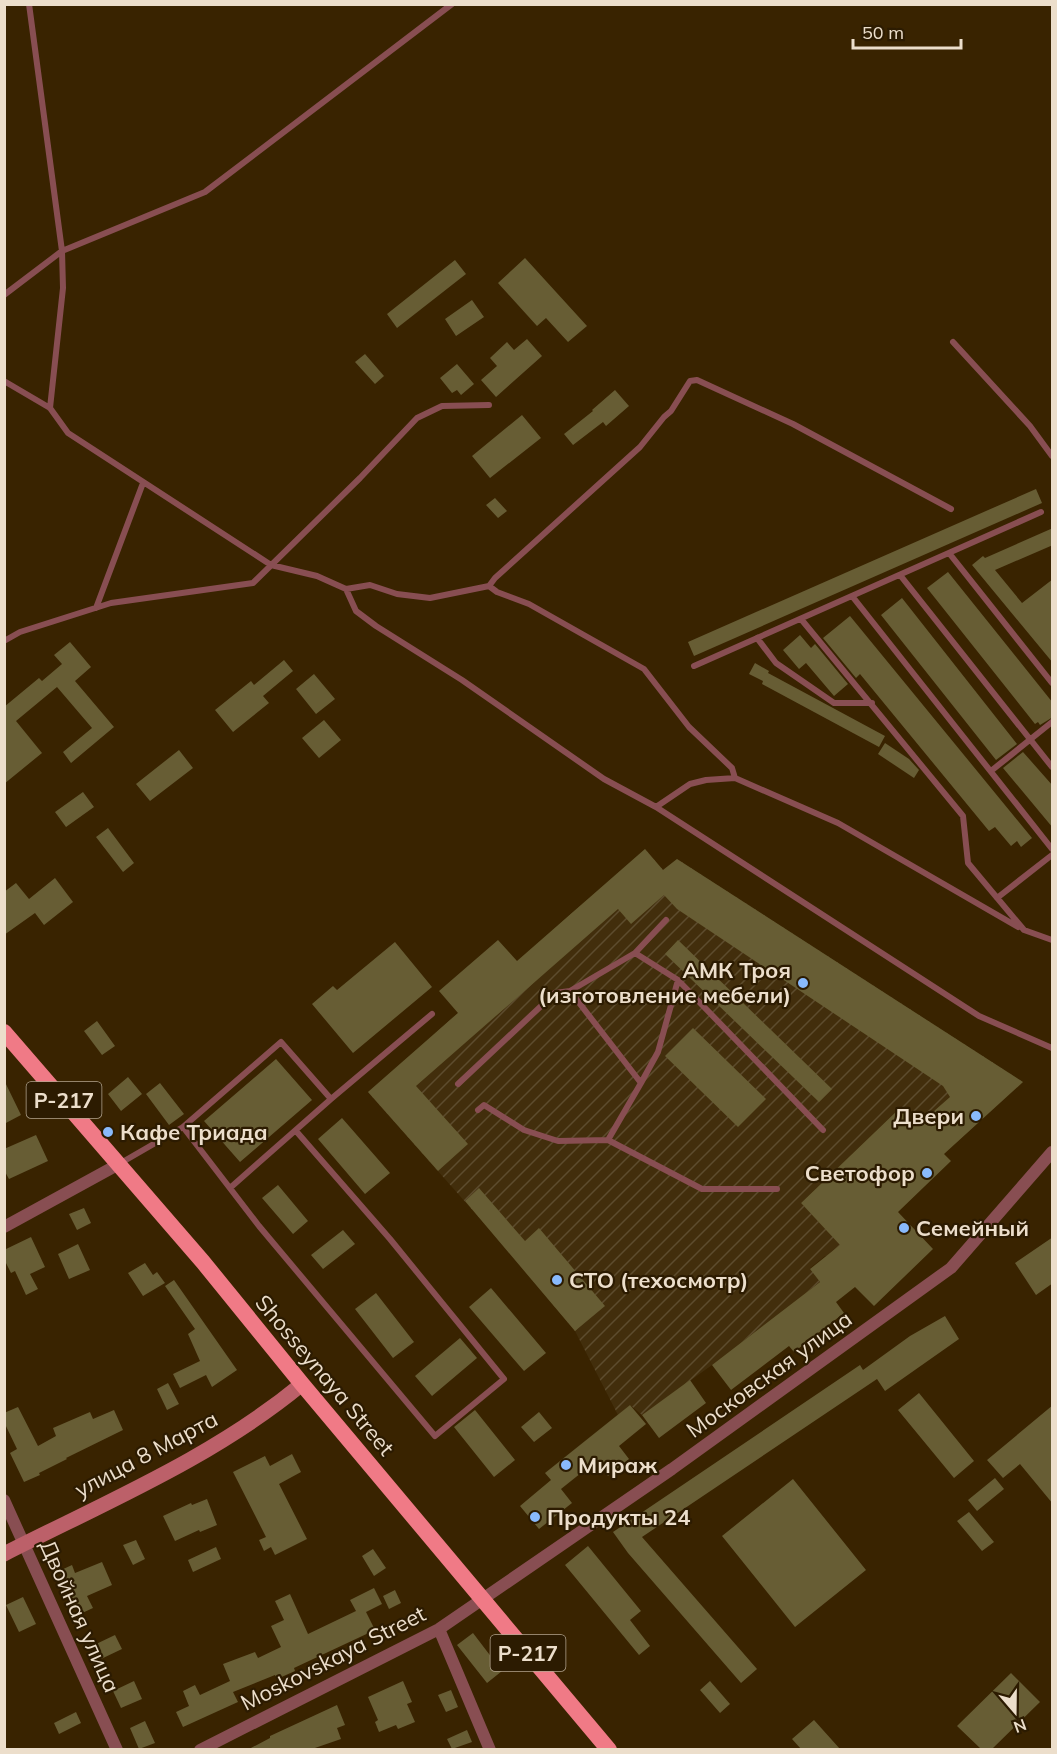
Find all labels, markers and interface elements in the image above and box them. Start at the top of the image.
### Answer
scale bar [853,12,961,50]
text: 50 m [862,21,904,44]
place label: АМК Троя (изготовление мебели) [538,956,791,1009]
marker: АМК Троя (изготовление мебели) [796,976,810,990]
road number: Р-217 [26,1082,101,1118]
place label: Двери [893,1102,964,1130]
marker: Двери [969,1109,983,1123]
place label: Кафе Триада [120,1118,268,1146]
marker: Кафе Триада [101,1125,115,1139]
place label: Светофор [805,1159,915,1187]
marker: Светофор [920,1166,934,1180]
place label: Семейный [916,1214,1029,1242]
marker: Семейный [897,1221,911,1235]
place label: СТО (техосмотр) [569,1266,748,1294]
marker: СТО (техосмотр) [550,1273,564,1287]
street label: Shosseynaya Street [249,1289,401,1461]
street label: Московская улица [681,1304,857,1444]
street label: улица 8 Марта [70,1405,222,1503]
place label: Мираж [578,1451,658,1479]
marker: Мираж [559,1458,573,1472]
place label: Продукты 24 [547,1503,690,1531]
marker: Продукты 24 [528,1510,542,1524]
street label: Двойная улица [34,1535,126,1697]
street label: Moskovskaya Street [236,1599,430,1717]
road number: Р-217 [490,1635,566,1671]
north arrow [985,1682,1045,1742]
text: N [1011,1715,1029,1738]

